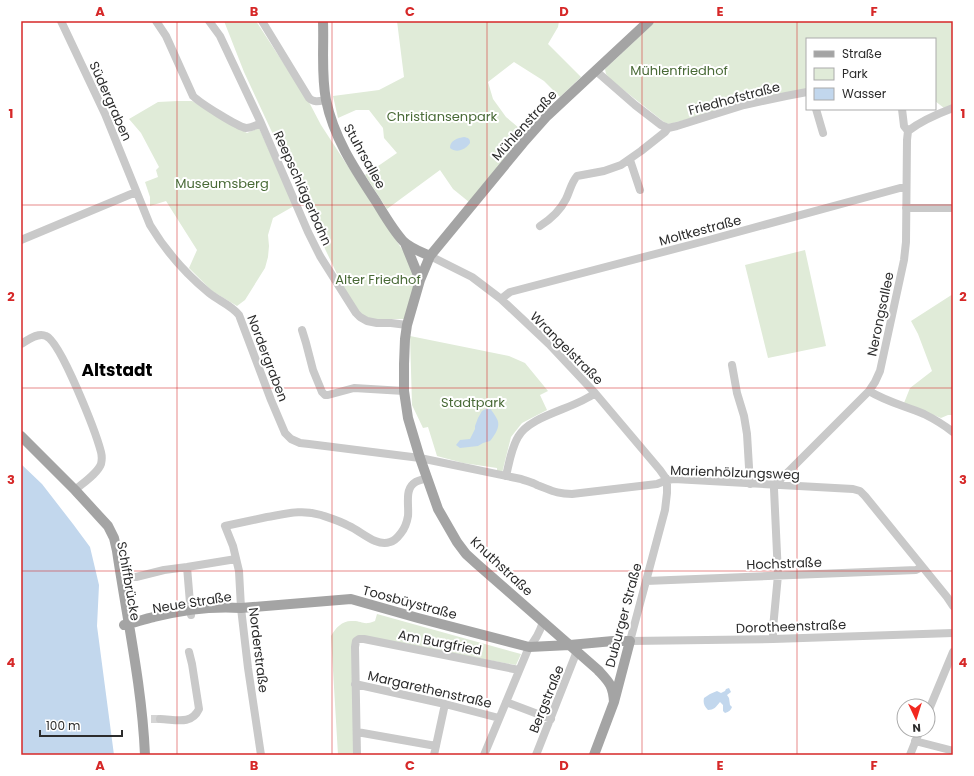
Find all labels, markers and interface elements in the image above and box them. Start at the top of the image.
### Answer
text: A [95,2,105,21]
text: B [250,2,259,21]
text: C [405,2,415,21]
text: D [559,2,569,21]
text: E [716,2,724,21]
text: F [870,2,878,21]
legend [806,38,936,110]
text: Straße [842,45,882,62]
street label: Südergraben [85,58,137,144]
park label: Mühlenfriedhof [630,61,728,80]
text: Park [842,65,869,82]
street label: Friedhofstraße [686,77,782,120]
text: Wasser [842,85,887,102]
street label: Mühlenstraße [487,86,561,165]
text: 1 [9,104,13,123]
text: 1 [961,104,965,123]
park label: Christiansenpark [387,107,498,126]
street label: Stuhrsallee [339,120,390,192]
street label: Reepschlägerbahn [269,128,336,249]
park label: Museumsberg [175,174,269,193]
street label: Moltkestraße [657,210,743,251]
park label: Alter Friedhof [335,270,421,289]
street label: Nerongsallee [862,270,899,358]
text: 2 [7,287,15,306]
text: 2 [959,287,967,306]
street label: Wrangelstraße [526,307,608,389]
street label: Nordergraben [242,312,293,404]
district label: Altstadt [82,358,153,382]
park label: Stadtpark [441,393,505,412]
street label: Marienhölzungsweg [670,461,800,484]
text: 3 [7,470,15,489]
text: 3 [959,470,967,489]
street label: Knuthstraße [466,532,537,600]
street label: Schiffbrücke [112,540,145,622]
street label: Hochstraße [746,553,822,574]
street label: Duburger Straße [600,561,647,670]
street label: Toosbüystraße [361,581,459,624]
street label: Neue Straße [151,587,233,618]
street label: Norderstraße [244,606,273,694]
street label: Dorotheenstraße [736,615,846,638]
street label: Am Burgfried [397,625,483,660]
text: 4 [7,653,16,672]
text: 4 [959,653,968,672]
street label: Bergstraße [524,662,569,736]
street label: Margarethenstraße [366,666,494,713]
north arrow [896,698,936,738]
scale bar [40,712,122,738]
text: 100 m [46,717,80,734]
text: N [912,720,921,736]
text: A [95,756,105,775]
text: B [250,756,259,775]
text: C [405,756,415,775]
text: D [559,756,569,775]
text: E [716,756,724,775]
text: F [870,756,878,775]

